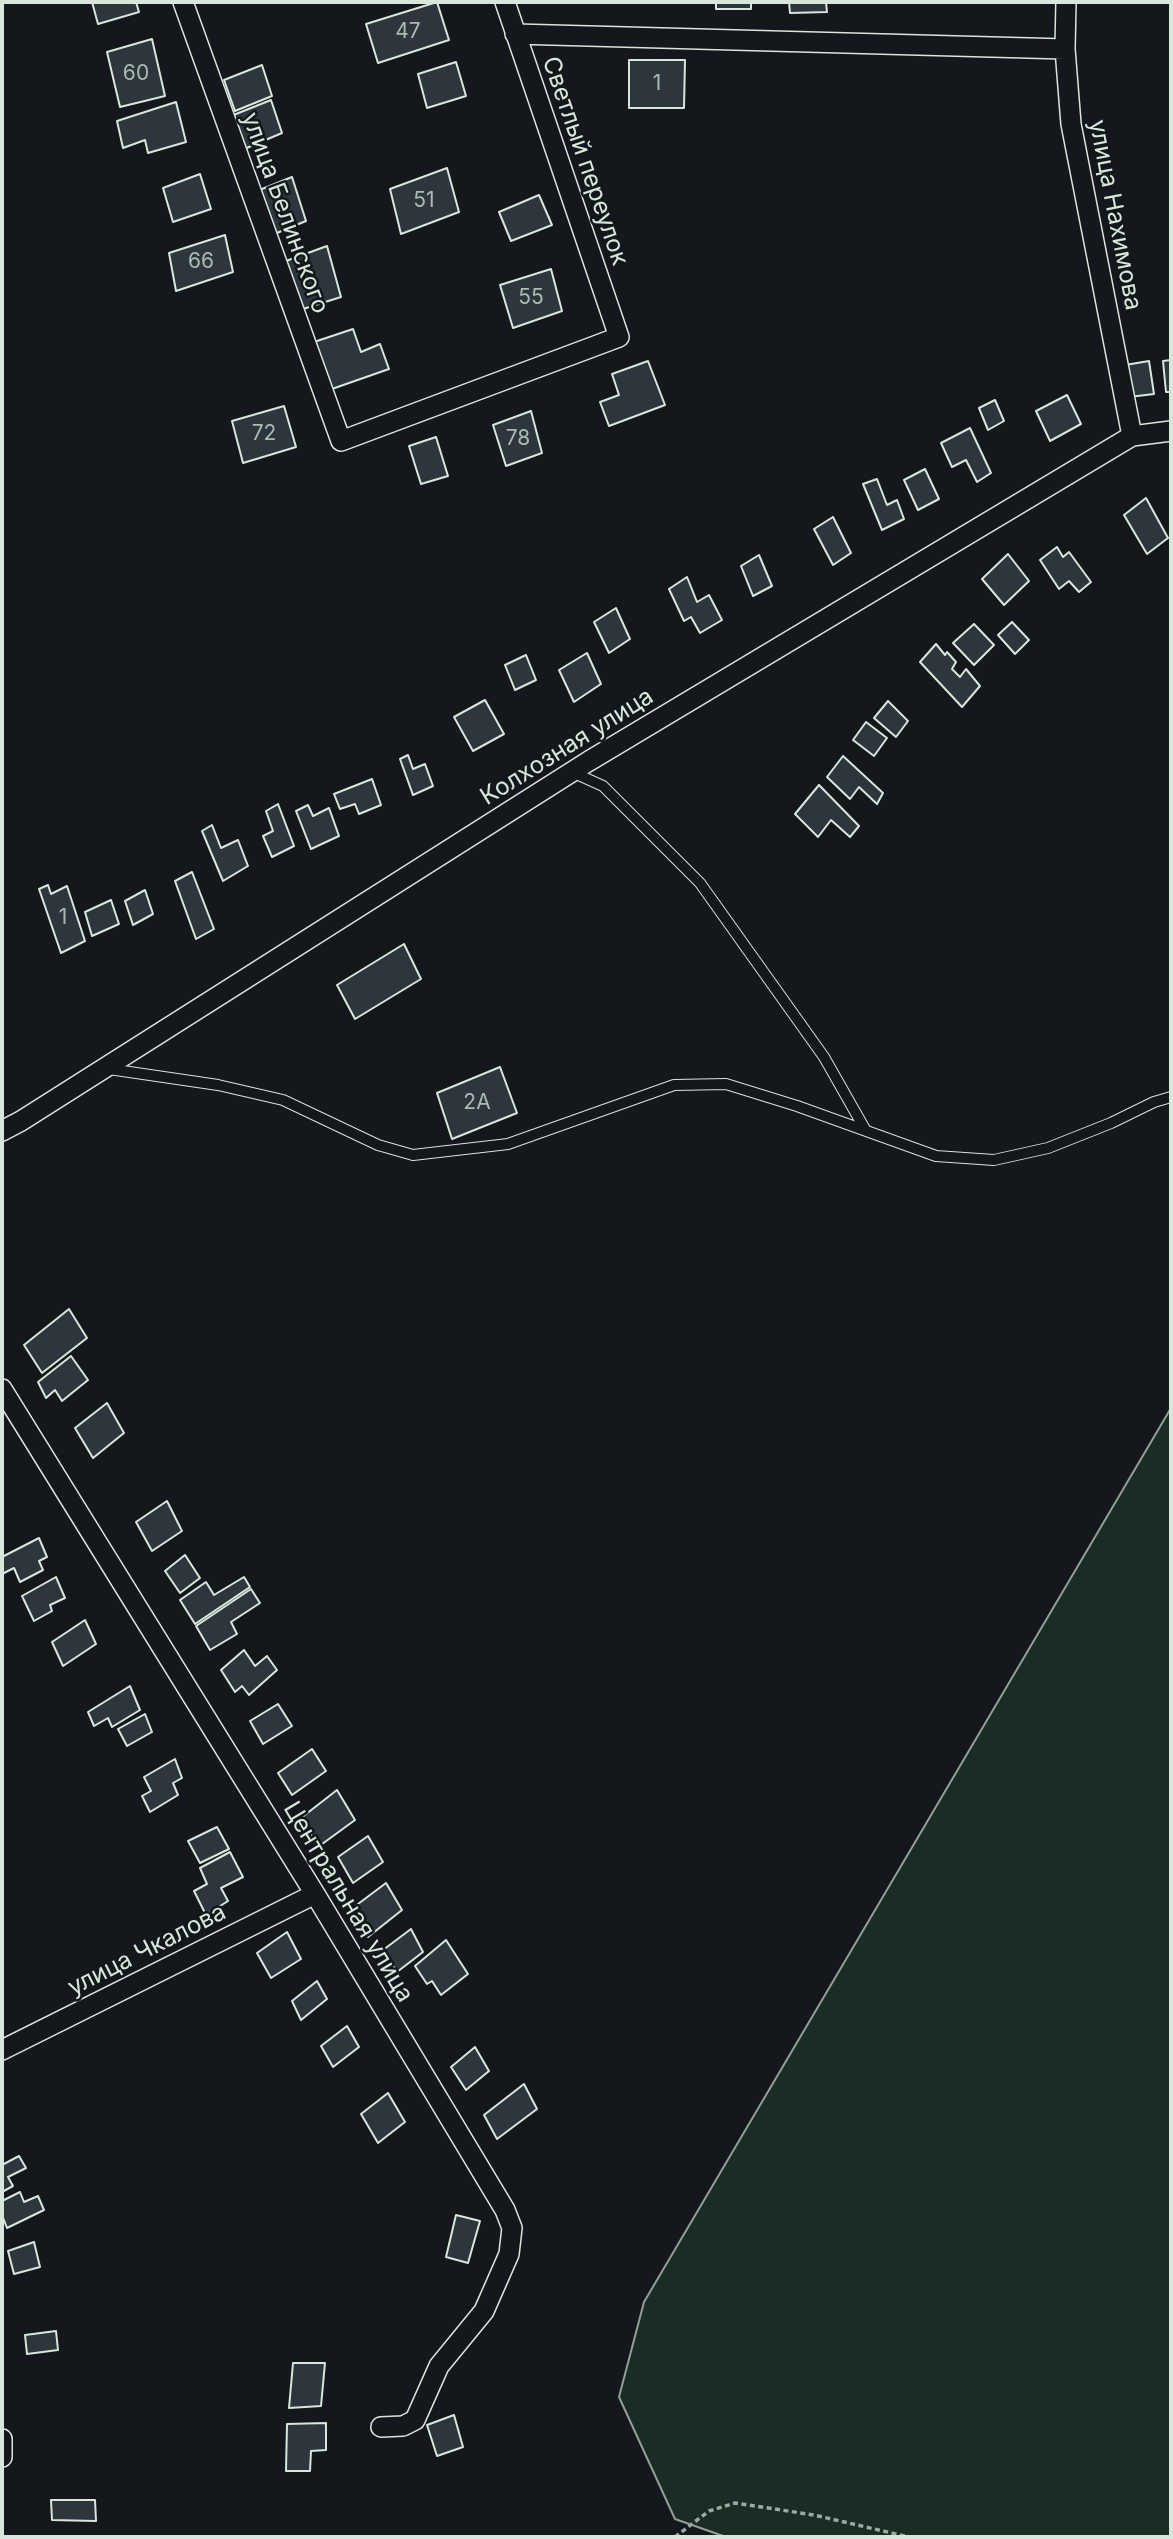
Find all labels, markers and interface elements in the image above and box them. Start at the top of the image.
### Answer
house number: 47 [395,19,421,45]
street label: Светлый переулок [536,53,634,269]
house number: 60 [123,61,149,87]
house number: 1 [653,71,661,97]
street label: улица Белинского [235,109,335,317]
street label: улица Нахимова [1082,117,1148,313]
house number: 51 [413,188,435,214]
house number: 66 [188,249,214,275]
house number: 55 [518,285,544,311]
house number: 72 [252,421,276,447]
house number: 78 [506,426,530,452]
street label: Колхозная улица [475,682,659,812]
house number: 1 [59,905,67,931]
house number: 2А [463,1090,491,1116]
street label: Центральная улица [277,1797,419,2007]
street label: улица Чкалова [63,1898,231,2002]

